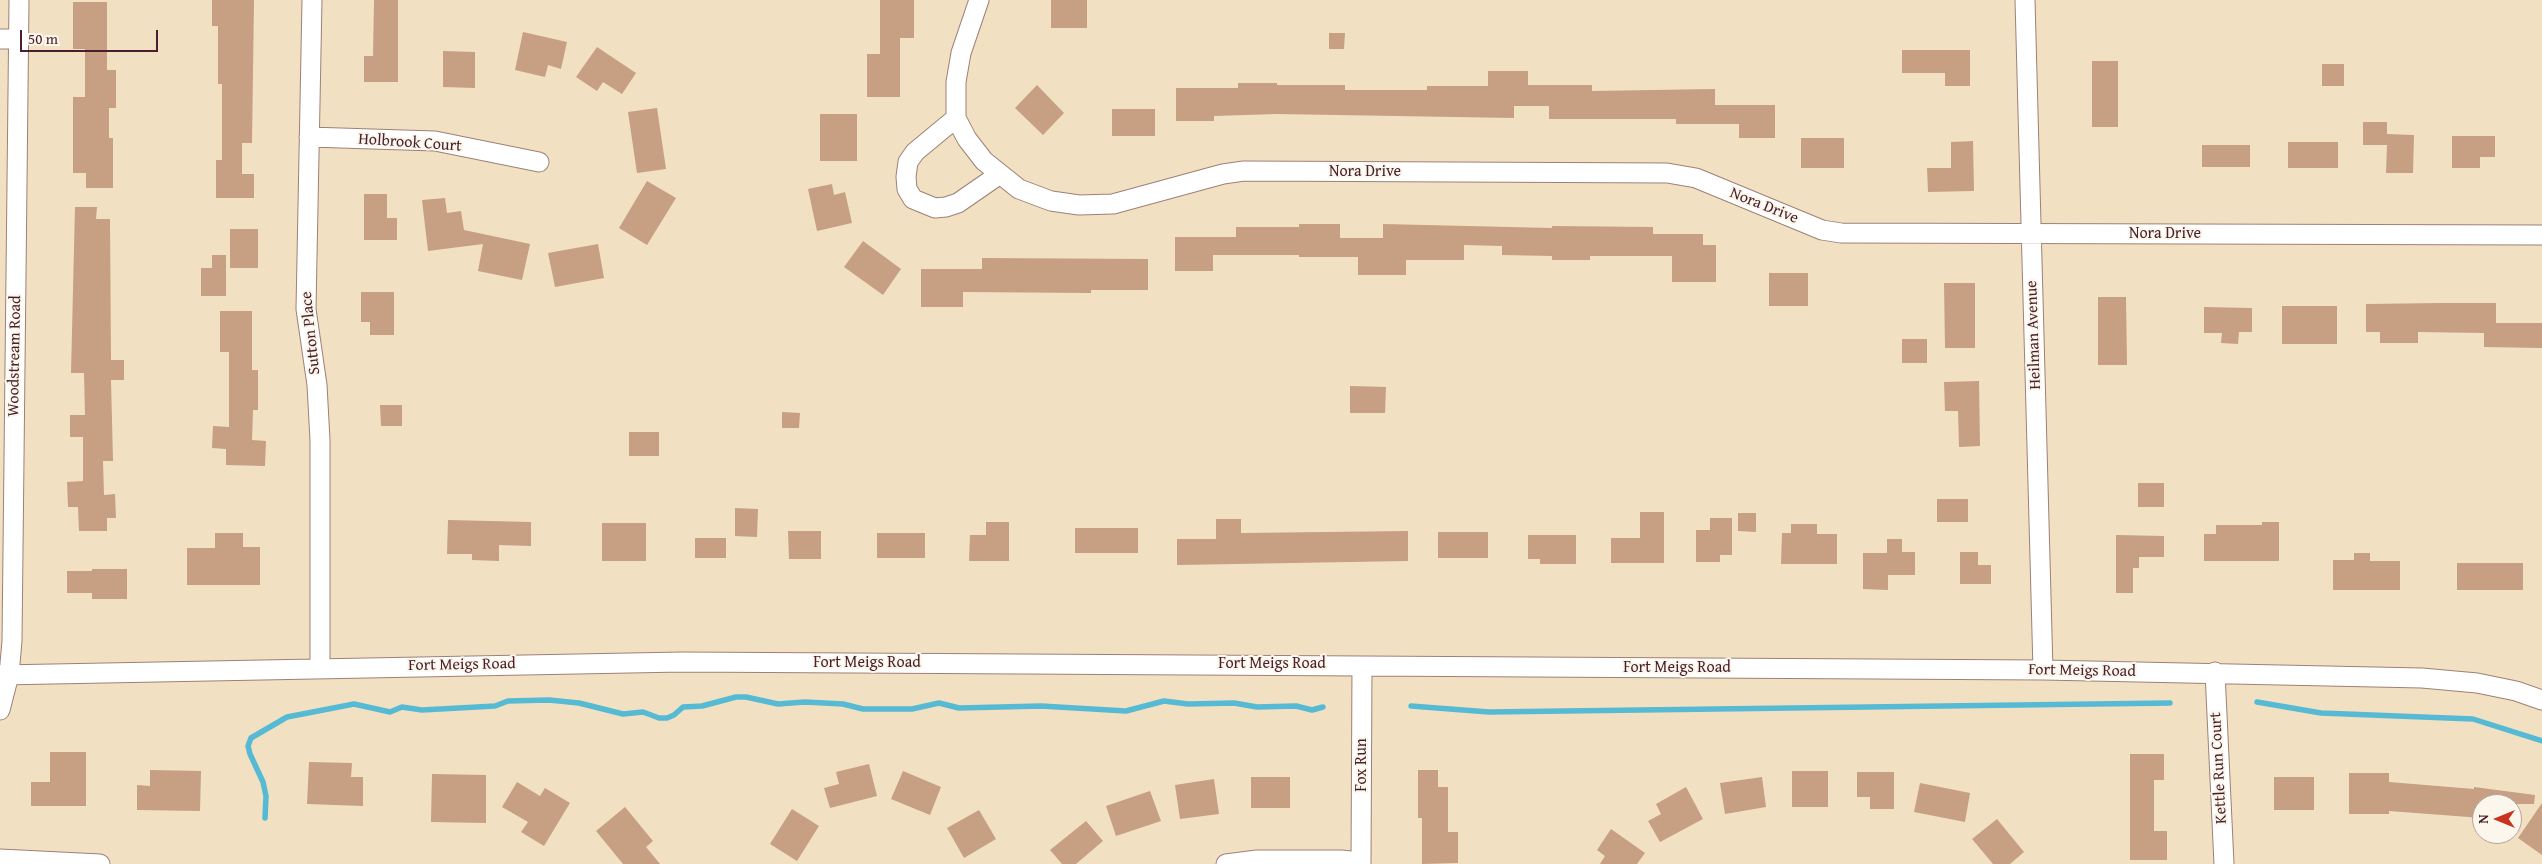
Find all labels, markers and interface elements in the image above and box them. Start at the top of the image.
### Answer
scale bar [22,20,160,52]
text: 50 m [28,28,58,49]
street label: Holbrook Court [358,130,462,156]
street label: Nora Drive [1329,162,1401,182]
street label: Nora Drive [1727,184,1801,228]
street label: Nora Drive [2129,224,2201,244]
street label: Heilman Avenue [2022,280,2046,390]
street label: Sutton Place [297,290,325,376]
street label: Woodstream Road [4,295,26,417]
street label: Fort Meigs Road [813,653,921,673]
street label: Fort Meigs Road [408,654,516,676]
street label: Fort Meigs Road [1218,654,1326,674]
street label: Fort Meigs Road [1623,658,1731,678]
street label: Fort Meigs Road [2028,660,2136,682]
street label: Kettle Run Court [2206,712,2232,824]
street label: Fox Run [1352,738,1372,792]
north arrow [2472,794,2522,844]
text: N [2473,814,2493,824]

